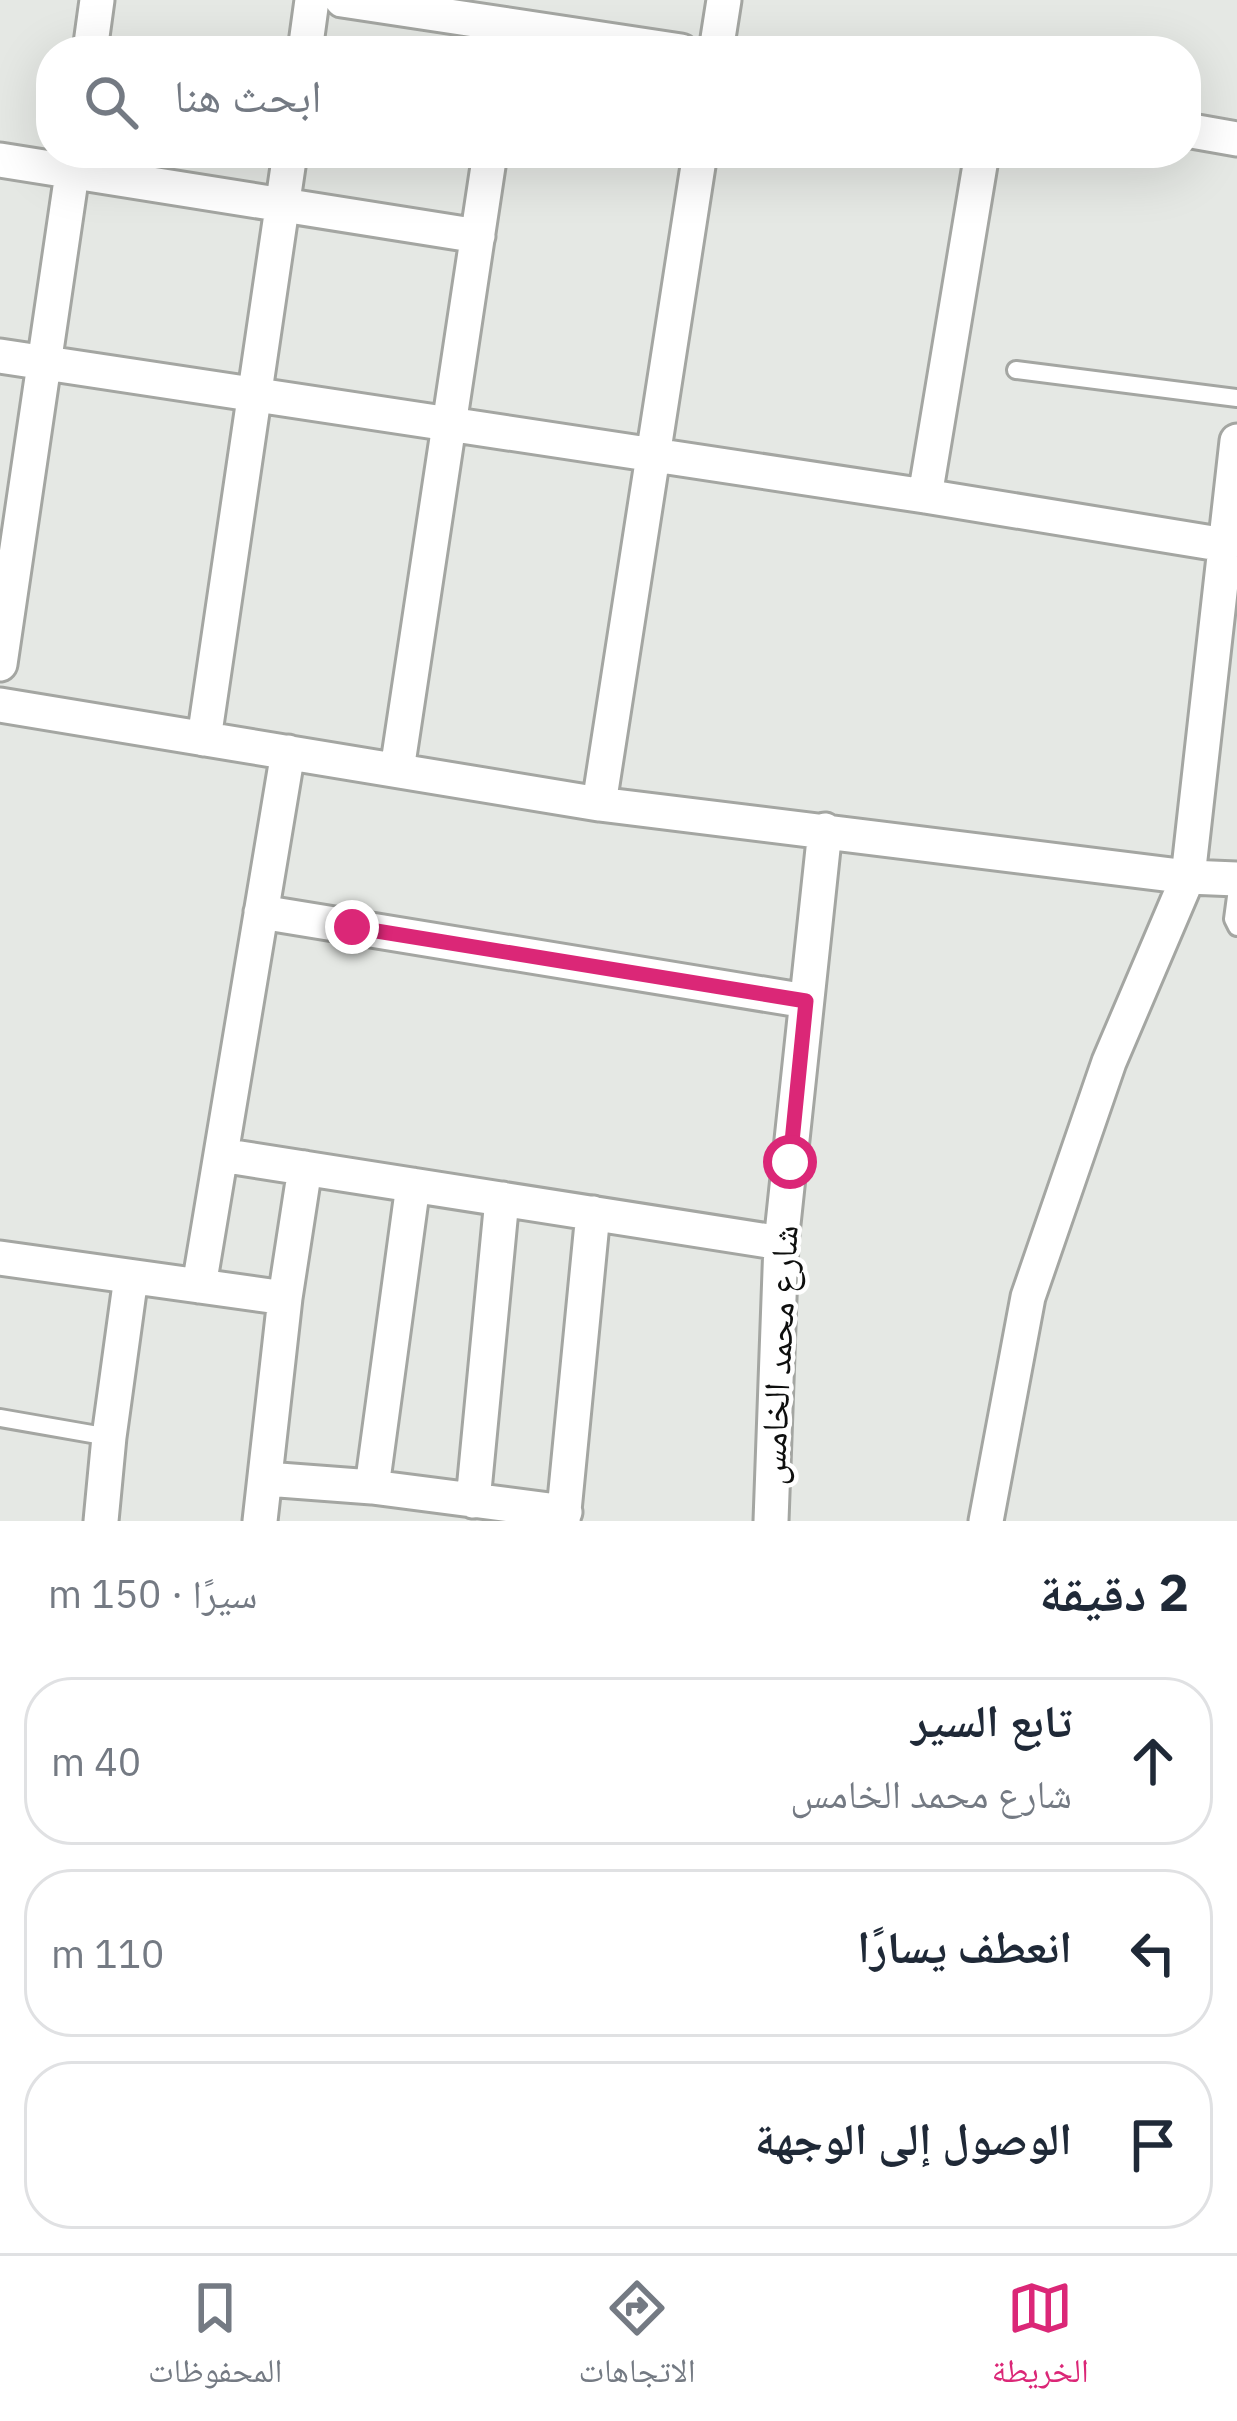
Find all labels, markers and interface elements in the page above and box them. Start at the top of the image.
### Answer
search box [36,36,1201,168]
text: ابحث هنا [174,66,322,124]
icon: search [78,69,144,135]
route end [325,900,379,954]
route start [763,1135,817,1189]
street label: شارع محمد الخامس [747,1224,808,1486]
text: 2 دقيقة [1039,1559,1189,1625]
text: سيرًا · 150 m [48,1568,257,1619]
text: تابع السير [911,1691,1072,1749]
icon: ahead [1120,1728,1186,1794]
text: 40 m [51,1736,141,1787]
text: شارع محمد الخامس [790,1768,1072,1819]
text: انعطف يسارًا [857,1917,1072,1975]
icon: left [1120,1920,1186,1986]
text: 110 m [51,1928,164,1979]
text: الوصول إلى الوجهة [755,2109,1072,2167]
icon: arrive [1120,2112,1186,2178]
tab: المحفوظات [148,2275,282,2403]
tab: الاتجاهات [578,2275,696,2403]
tab: الخريطة [992,2275,1089,2403]

